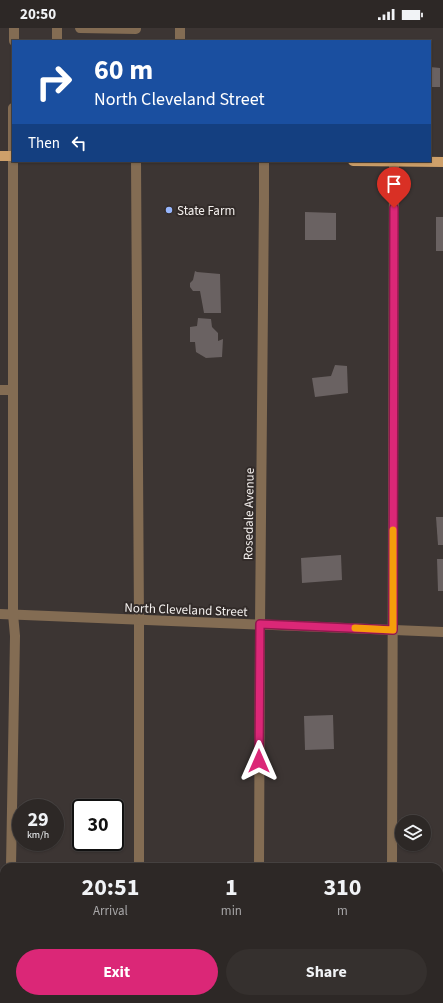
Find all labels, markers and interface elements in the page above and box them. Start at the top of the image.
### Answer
text: 20:50 [20,4,56,25]
text: 60 m [94,50,153,90]
icon: right [28,56,80,108]
text: North Cleveland Street [94,87,264,112]
icon: left [68,132,90,154]
text: Then [28,133,60,154]
pin [377,167,411,208]
icon: arrive [383,173,405,195]
place label: State Farm [177,202,235,220]
marker: State Farm [164,205,174,215]
street label: Rosedale Avenue [239,468,259,560]
street label: North Cleveland Street [124,599,248,621]
position arrow [238,740,280,782]
speed limit sign: 30 [72,799,124,851]
text: 29 [27,806,49,834]
map controls [395,815,431,851]
button: layers [395,815,431,851]
text: km/h [27,828,49,842]
text: 20:51 [81,870,139,905]
text: 1 [225,870,238,905]
text: 310 [323,870,361,905]
text: Arrival [93,902,128,920]
text: min [221,902,242,920]
text: m [337,902,348,920]
button: Exit [16,949,218,995]
button: Share [226,949,427,995]

